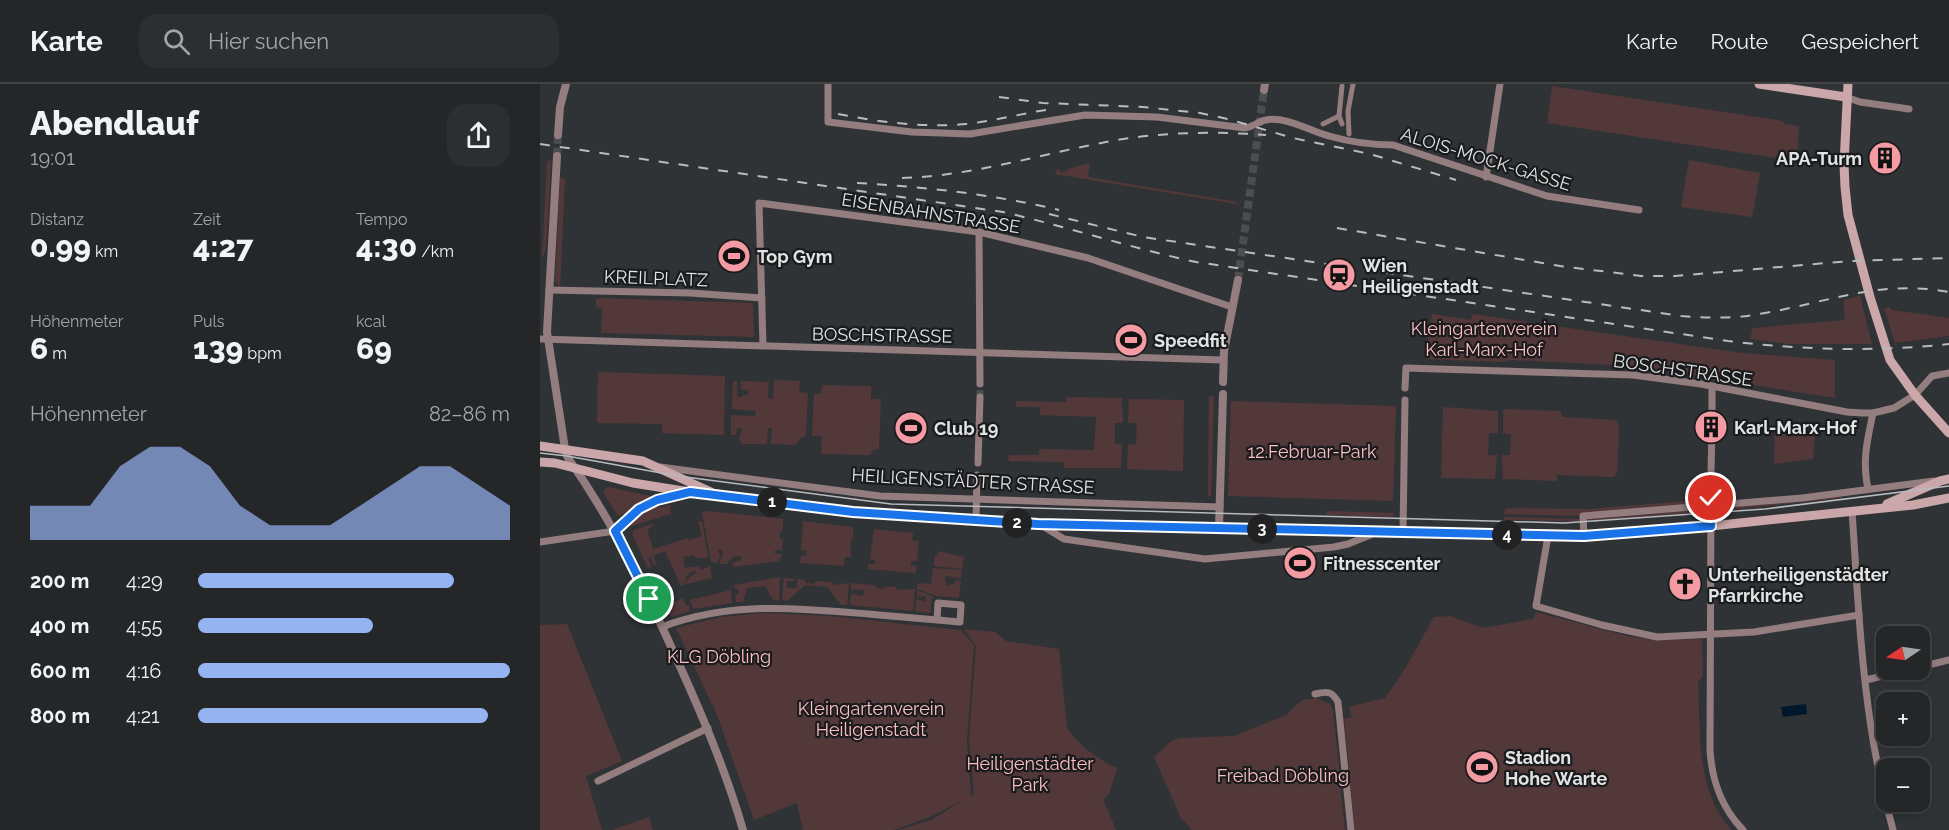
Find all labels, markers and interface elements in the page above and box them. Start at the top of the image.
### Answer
search box [139,14,559,68]
text: Karte [30,25,103,58]
icon: search [160,25,193,58]
text: Hier suchen [208,28,329,54]
text: Karte [1626,29,1678,54]
text: Route [1711,29,1768,54]
text: Gespeichert [1801,29,1919,54]
text: Abendlauf [30,104,199,143]
button: share [447,104,510,167]
street label: ALOIS-MOCK-GASSE [1398,123,1574,195]
building icon: APA-Turm [1867,140,1903,176]
text: 19:01 [30,146,75,170]
place label: APA-Turm [1776,148,1862,169]
street label: EISENBAHNSTRASSE [840,188,1022,238]
text: Distanz [30,210,84,229]
text: Zeit [193,210,221,229]
text: Tempo [356,210,407,229]
text: 0.99 [30,229,91,264]
text: 4:27 [193,229,253,264]
text: 4:30 [356,229,417,264]
sports icon: Top Gym [716,238,752,274]
text: km [91,242,118,261]
text: /km [417,242,454,261]
place label: Top Gym [757,246,833,267]
place label: Wien Heiligenstadt [1362,255,1479,297]
station icon: Wien Heiligenstadt [1321,257,1357,293]
street label: KREILPLATZ [604,266,708,290]
text: Höhenmeter [30,312,124,331]
text: Puls [193,312,225,331]
text: kcal [356,312,386,331]
park label: Kleingartenverein Karl-Marx-Hof [1411,318,1557,360]
sports icon: Speedfit [1113,322,1149,358]
street label: BOSCHSTRASSE [812,323,952,347]
place label: Speedfit [1154,330,1227,351]
text: 6 [30,331,48,366]
text: 139 [193,331,243,366]
text: 69 [356,331,392,366]
text: m [48,344,67,363]
text: bpm [243,344,282,363]
street label: BOSCHSTRASSE [1612,350,1754,390]
text: Höhenmeter [30,402,147,426]
text: 82–86 m [429,402,510,426]
building icon: Karl-Marx-Hof [1693,409,1729,445]
sports icon: Club 19 [893,410,929,446]
place label: Karl-Marx-Hof [1734,417,1858,438]
place label: Club 19 [934,418,998,439]
park label: 12.Februar-Park [1247,441,1377,462]
street label: HEILIGENSTÄDTER STRASSE [851,464,1095,498]
pin [1685,472,1736,523]
icon: check [1694,481,1727,514]
pin: 1 [757,487,787,517]
text: 1 [768,492,776,511]
pin: 2 [1002,508,1032,538]
text: 2 [1012,513,1022,532]
pin: 3 [1247,514,1277,544]
text: 3 [1258,519,1266,538]
pin: 4 [1492,520,1522,550]
text: 4 [1502,525,1512,544]
sports icon: Fitnesscenter [1282,545,1318,581]
place label: Fitnesscenter [1323,553,1441,574]
place label: Unterheiligenstädter Pfarrkirche [1708,564,1889,606]
church icon: Unterheiligenstädter Pfarrkirche [1667,566,1703,602]
text: 200 m [30,569,89,593]
text: 4:29 [126,569,163,593]
pin [623,573,674,624]
icon: arrive [632,582,665,615]
text: 400 m [30,614,89,638]
text: 4:55 [126,614,162,638]
north arrow [1876,626,1930,680]
map controls [1876,626,1930,812]
park label: KLG Döbling [667,646,771,667]
text: 600 m [30,659,90,683]
text: 4:16 [126,659,161,683]
button: + [1876,692,1930,746]
park label: Kleingartenverein Heiligenstadt [798,698,944,740]
text: 800 m [30,704,90,728]
text: 4:21 [126,704,160,728]
place label: Stadion Hohe Warte [1505,747,1608,789]
sports icon: Stadion Hohe Warte [1464,749,1500,785]
park label: Heiligenstädter Park [966,753,1094,795]
button: − [1876,758,1930,812]
park label: Freibad Döbling [1217,765,1349,786]

